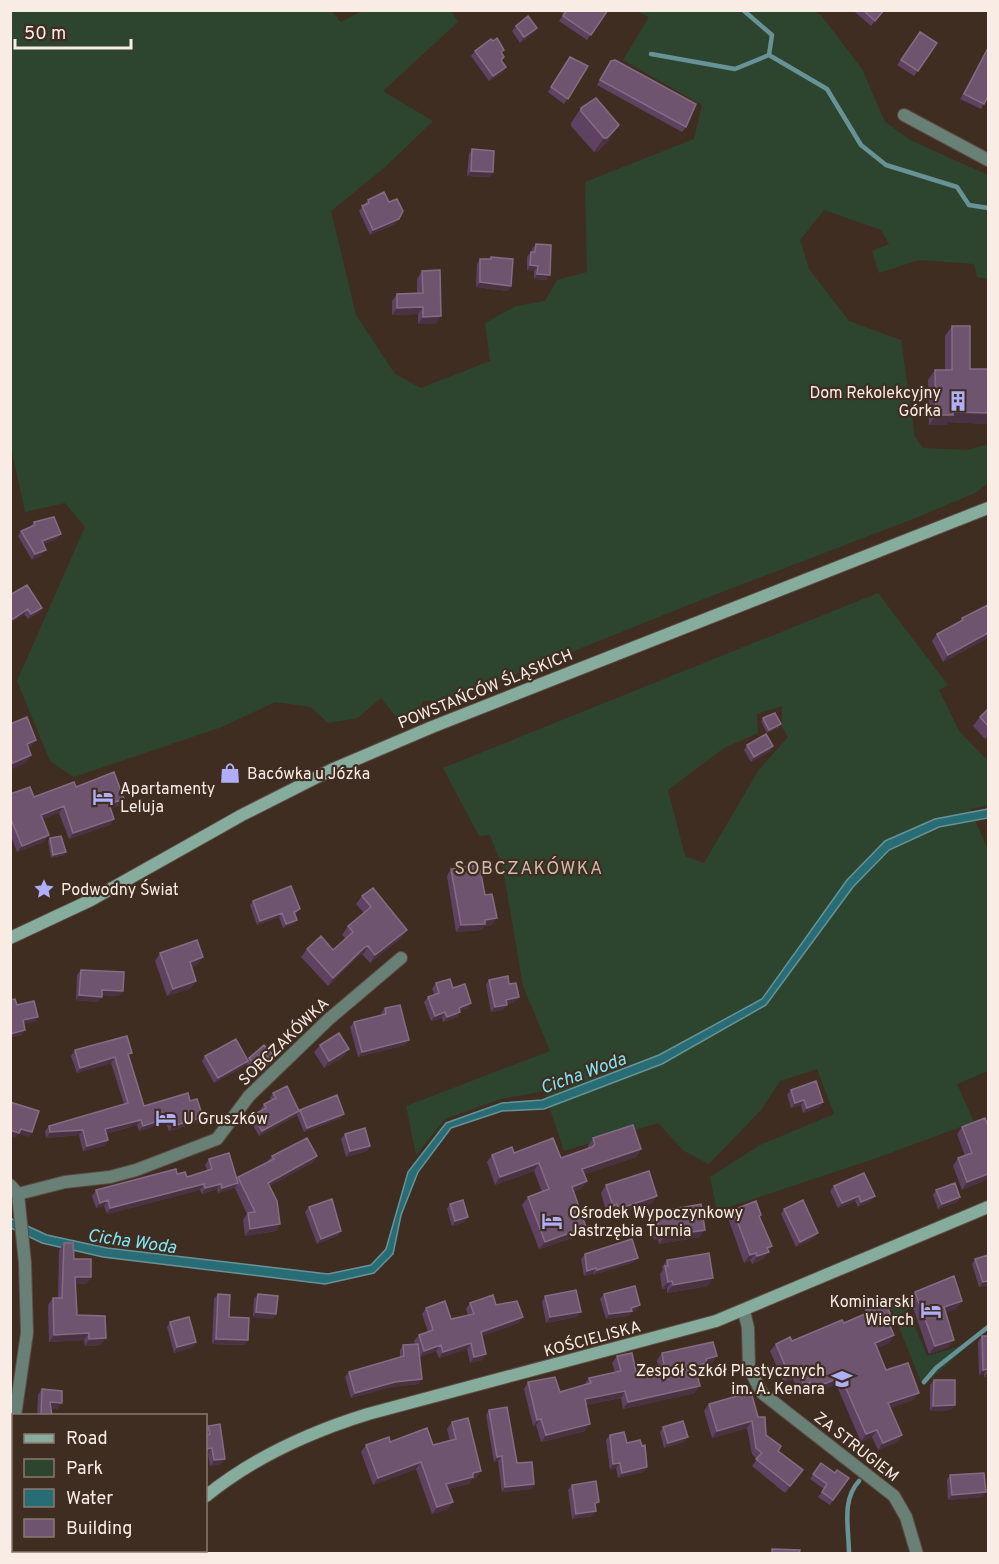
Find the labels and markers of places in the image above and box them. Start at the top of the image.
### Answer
place label: Dom Rekolekcyjny Górka [809,384,941,422]
building icon: Dom Rekolekcyjny Górka [946,389,970,413]
shop icon: Bacówka u Józka [218,761,242,785]
place label: Bacówka u Józka [247,765,370,785]
place label: Apartamenty Leluja [120,780,215,818]
hotel icon: Apartamenty Leluja [91,785,115,809]
place icon: Podwodny Świat [32,877,56,901]
place label: Podwodny Świat [61,879,179,901]
hotel icon: U Gruszków [154,1106,178,1130]
place label: U Gruszków [183,1110,268,1130]
place label: Ośrodek Wypoczynkowy Jastrzębia Turnia [569,1204,743,1242]
hotel icon: Ośrodek Wypoczynkowy Jastrzębia Turnia [540,1209,564,1233]
place label: Kominiarski Wierch [830,1293,914,1331]
hotel icon: Kominiarski Wierch [919,1298,943,1322]
place label: Zespół Szkół Plastycznych im. A. Kenara [636,1362,825,1400]
school or university icon: Zespół Szkół Plastycznych im. A. Kenara [830,1367,854,1391]

